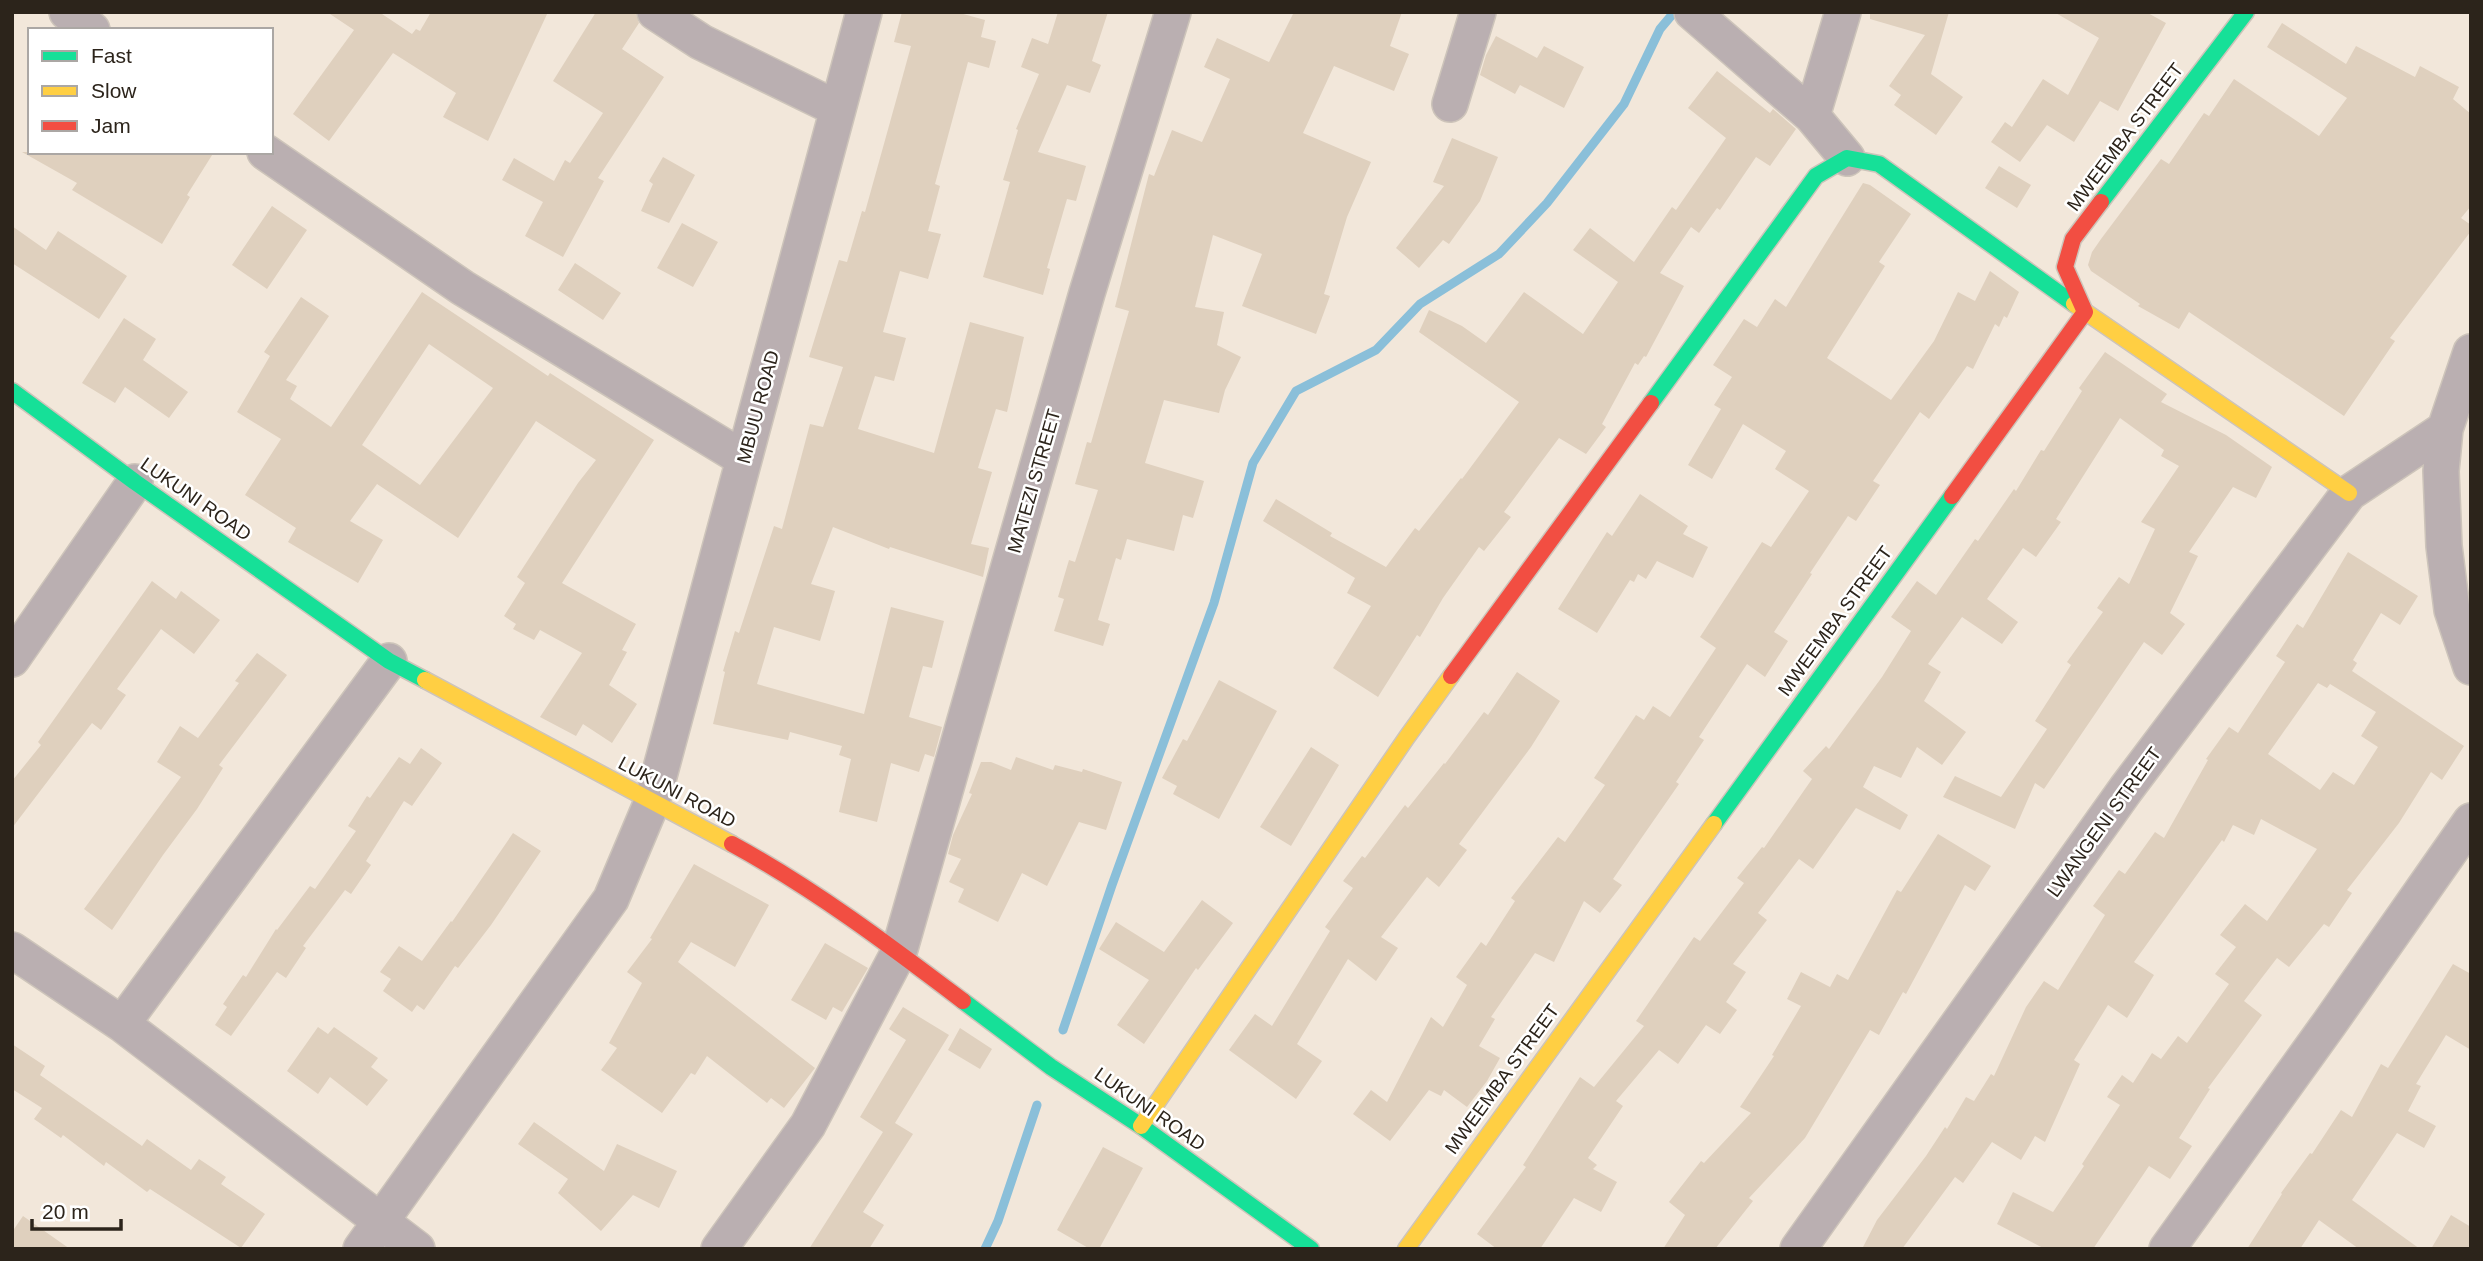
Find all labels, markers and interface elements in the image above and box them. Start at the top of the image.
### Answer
legend [28,28,273,154]
text: Fast [91,44,132,67]
street label: MWEEMBA STREET [2063,59,2188,215]
text: Slow [91,79,137,102]
text: Jam [91,114,131,137]
street label: MBUU ROAD [733,348,783,466]
street label: MATEZI STREET [1003,406,1065,555]
street label: LUKUNI ROAD [137,453,255,545]
street label: MWEEMBA STREET [1774,542,1896,700]
street label: LWANGENI STREET [2043,743,2165,901]
street label: LUKUNI ROAD [615,752,739,832]
street label: MWEEMBA STREET [1441,1000,1563,1158]
street label: LUKUNI ROAD [1091,1063,1209,1155]
scale bar [32,1188,121,1232]
text: 20 m [42,1200,89,1223]

